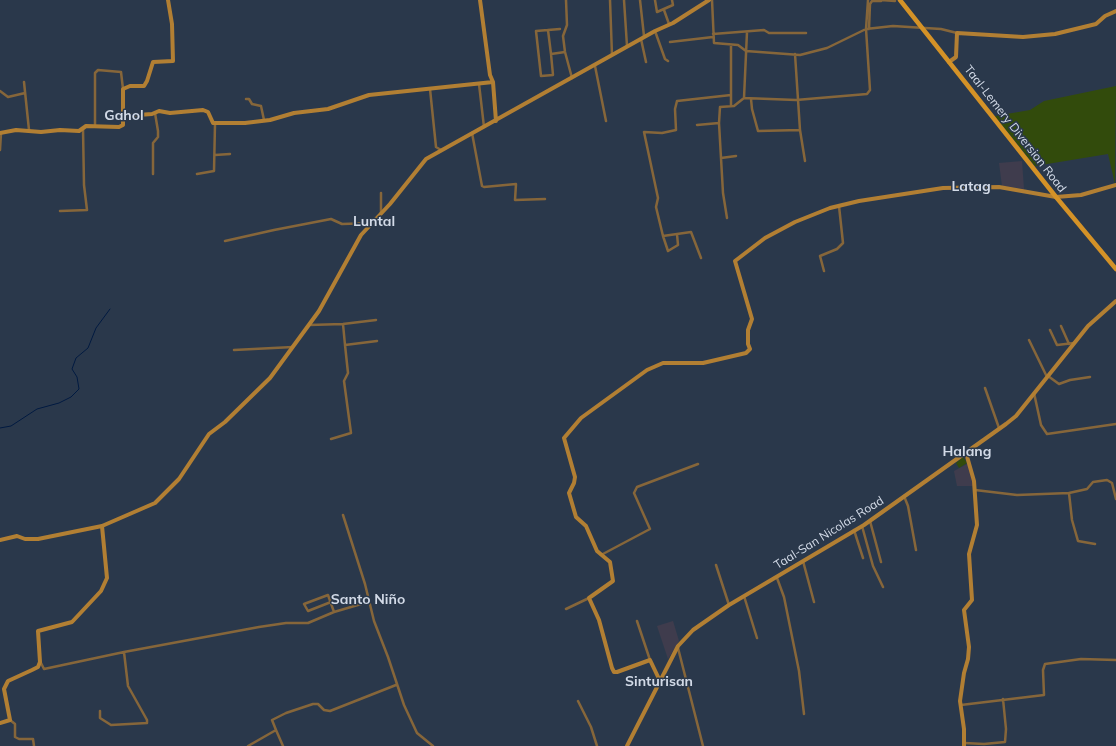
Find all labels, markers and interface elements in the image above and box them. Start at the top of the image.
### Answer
street label: Taal-Lemery Diversion Road [961,63,1069,195]
district label: Gahol [104,108,144,124]
district label: Latag [951,179,991,195]
district label: Luntal [353,214,395,230]
district label: Halang [943,444,991,460]
street label: Taal-San Nicolas Road [772,493,886,573]
district label: Santo Niño [331,592,405,608]
district label: Sinturisan [625,674,693,690]

